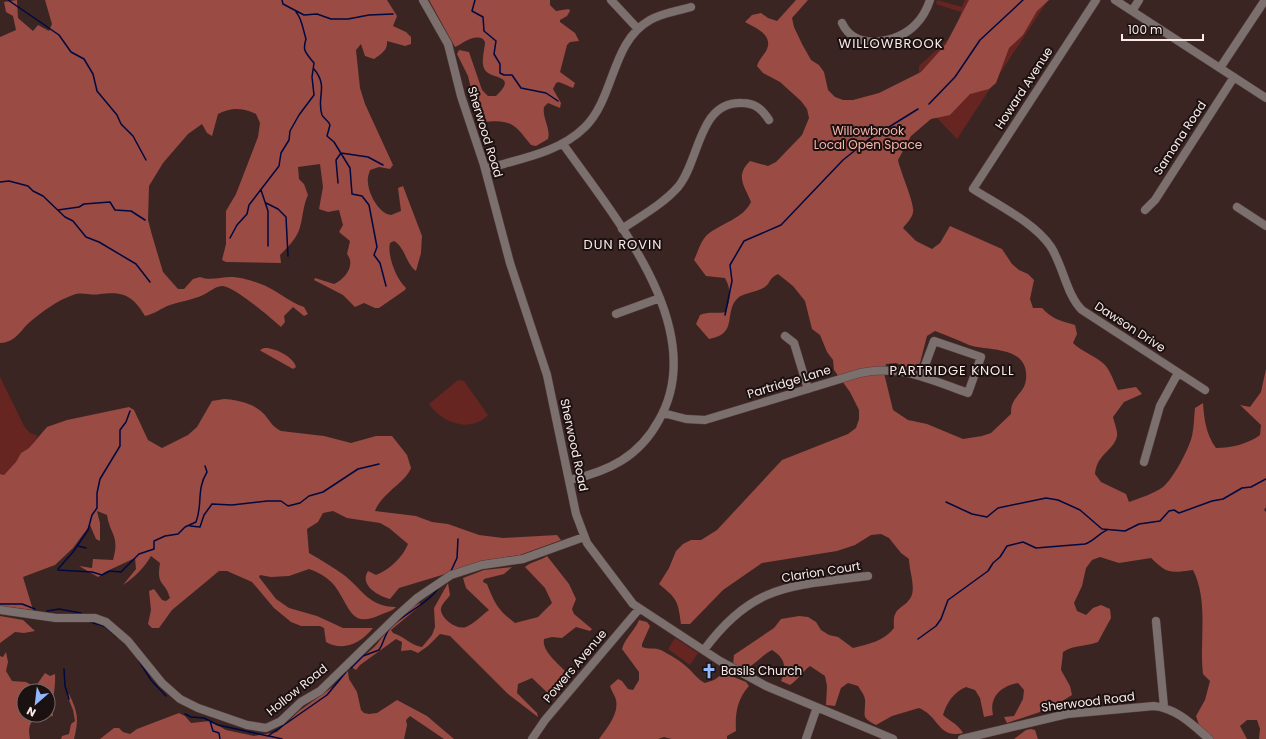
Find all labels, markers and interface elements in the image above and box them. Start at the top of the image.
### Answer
scale bar [1122,16,1203,42]
text: 100 m [1128,21,1162,38]
district label: WILLOWBROOK [838,34,944,53]
street label: Howard Avenue [991,43,1057,132]
street label: Sherwood Road [464,84,507,179]
street label: Samona Road [1149,97,1210,178]
park label: Willowbrook Local Open Space [814,122,922,153]
district label: DUN ROVIN [584,235,662,254]
street label: Dawson Drive [1092,297,1169,356]
street label: Partridge Lane [745,361,833,402]
district label: PARTRIDGE KNOLL [889,361,1015,380]
street label: Sherwood Road [556,397,593,493]
street label: Clarion Court [780,557,862,586]
street label: Powers Avenue [539,625,610,706]
street label: Hollow Road [263,660,331,719]
church icon: Basils Church [700,662,718,680]
place label: Basils Church [721,662,802,679]
north arrow [16,683,56,723]
street label: Sherwood Road [1040,687,1136,716]
text: N [24,703,39,721]

